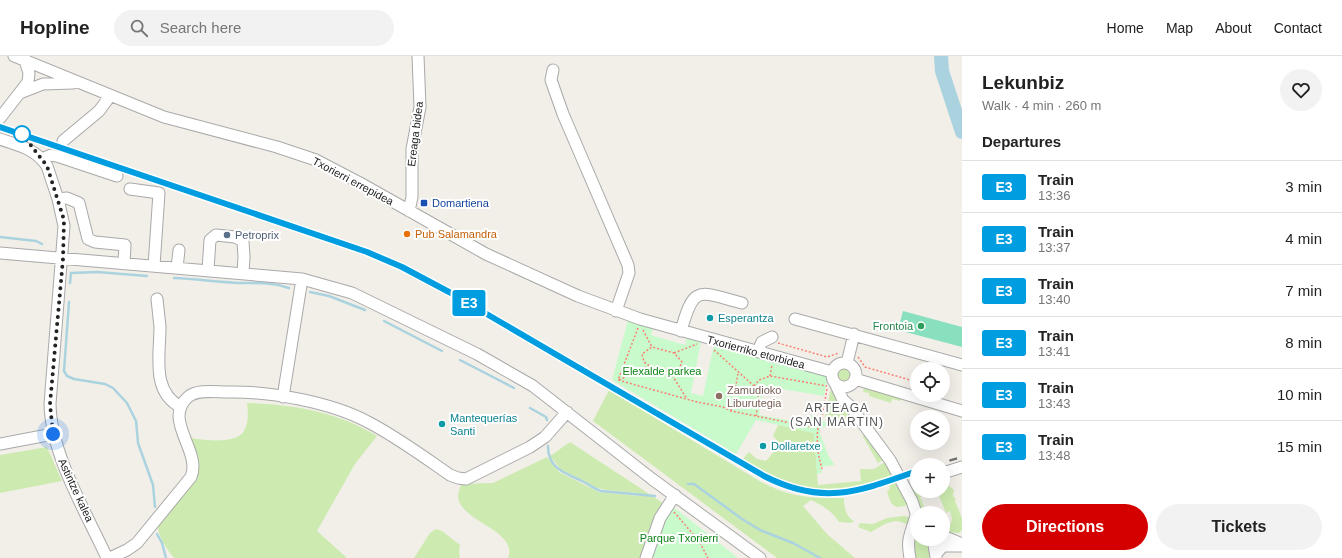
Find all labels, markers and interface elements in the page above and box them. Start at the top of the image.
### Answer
search box [114,10,394,46]
text: Hopline [20,17,90,38]
icon: search [128,17,150,39]
text: Search here [160,19,241,36]
text: Home [1107,20,1144,36]
text: Map [1166,20,1193,36]
text: About [1215,20,1252,36]
text: Contact [1274,20,1322,36]
button: heart [1280,69,1322,111]
text: Lekunbiz [982,72,1064,93]
text: Walk · 4 min · 260 m [982,98,1101,113]
street label: Ereaga bidea [405,100,425,167]
unlabelled marker [13,125,31,143]
text: Departures [982,133,1061,150]
street label: Txorierri errepidea [311,155,396,208]
text: Train [1038,171,1074,188]
text: 3 min [1285,178,1322,195]
text: E3 [995,179,1013,195]
text: 13:36 [1038,188,1071,203]
place label: Domartiena [432,197,490,209]
marker: Domartiena [419,198,429,208]
text: Train [1038,223,1074,240]
place label: Pub Salamandra [415,228,498,240]
place label: Petroprix [235,229,280,241]
marker: Pub Salamandra [402,229,412,239]
marker: Petroprix [222,230,232,240]
text: 4 min [1285,230,1322,247]
text: E3 [995,231,1013,247]
text: 13:37 [1038,240,1071,255]
text: Train [1038,275,1074,292]
text: 7 min [1285,282,1322,299]
text: E3 [995,283,1013,299]
line badge: E3 [451,290,487,316]
text: 13:40 [1038,292,1071,307]
text: E3 [460,295,478,311]
place label: Esperantza [718,312,775,324]
marker: Esperantza [705,313,715,323]
place label: Frontoia [873,320,914,332]
marker: Frontoia [916,321,926,331]
text: Train [1038,327,1074,344]
street label: Txorierriko etorbidea [706,333,807,371]
text: 8 min [1285,334,1322,351]
text: E3 [995,335,1013,351]
text: 13:41 [1038,344,1071,359]
map controls [910,362,950,546]
button: locate [910,362,950,402]
park label: Elexalde parkea [623,365,702,377]
text: Train [1038,379,1074,396]
place label: Zamudioko Liburutegia [727,384,782,409]
text: 10 min [1277,386,1322,403]
text: E3 [995,387,1013,403]
marker: Zamudioko Liburutegia [714,391,724,401]
text: 13:43 [1038,396,1071,411]
district label: ARTEAGA (SAN MARTIN) [790,401,884,429]
button: layers [910,410,950,450]
place label: Mantequerías Santi [450,412,518,437]
marker: Mantequerías Santi [437,419,447,429]
your location [43,424,63,444]
text: Train [1038,431,1074,448]
text: 15 min [1277,438,1322,455]
text: E3 [995,439,1013,455]
place label: Dollaretxe [771,440,821,452]
marker: Dollaretxe [758,441,768,451]
text: 13:48 [1038,448,1071,463]
street label: Astintze kalea [56,456,96,524]
button: + [910,458,950,498]
button: Directions [982,504,1148,550]
button: Tickets [1156,504,1322,550]
button: − [910,506,950,546]
park label: Parque Txorierri [640,532,718,544]

